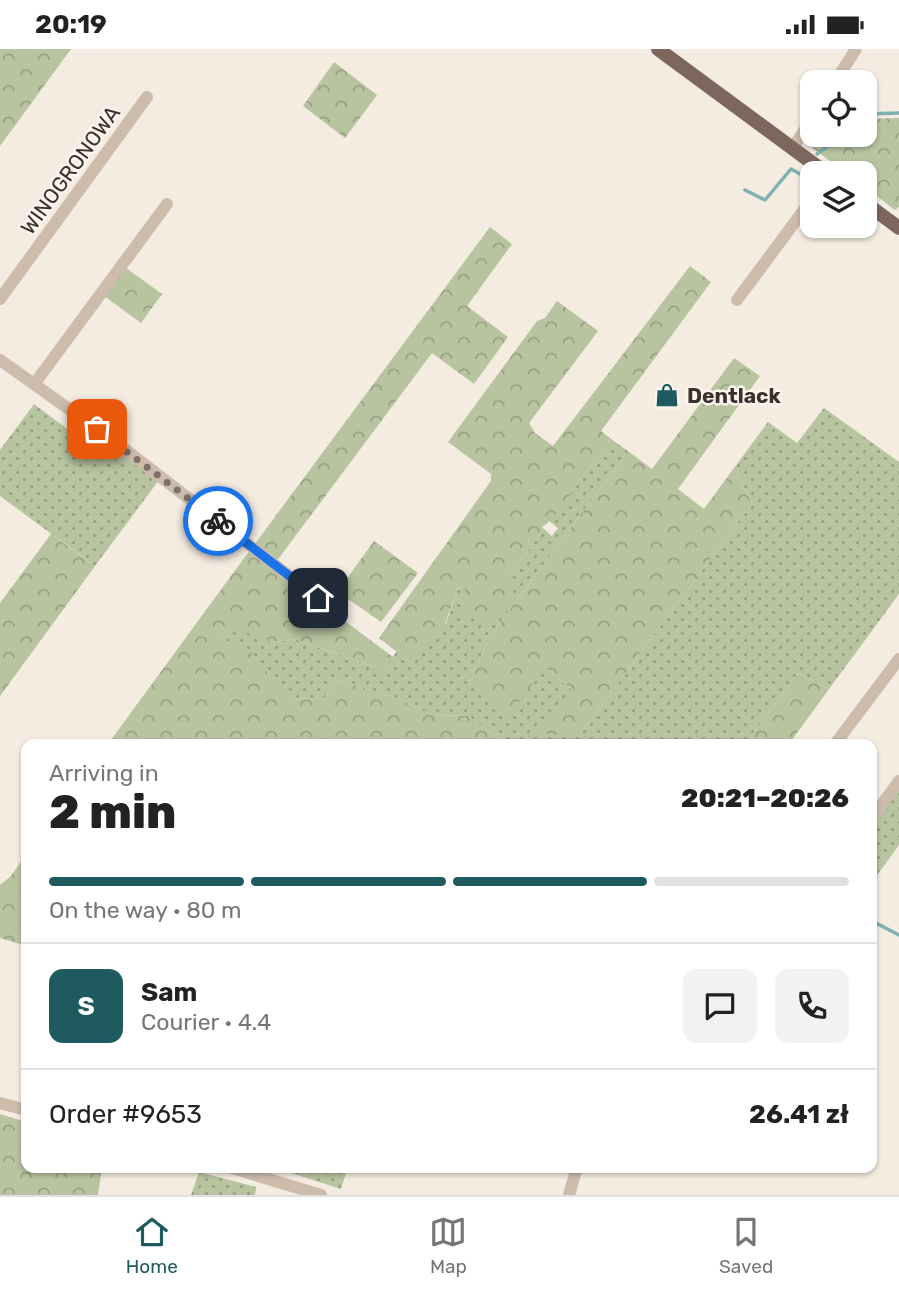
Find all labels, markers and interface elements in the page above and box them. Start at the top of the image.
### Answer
text: 20:19 [35,9,107,40]
map controls [800,70,877,238]
button: locate [800,70,877,147]
street label: WINOGRONOWA [15,101,125,239]
button: layers [800,161,877,238]
shop icon: Dentlack [653,381,681,409]
place label: Dentlack [687,383,781,408]
pin [67,399,127,459]
icon: bag [78,410,116,448]
courier [183,486,253,556]
icon: bike [199,502,237,540]
pin [288,568,348,628]
icon: home [299,579,337,617]
text: Arriving in [49,759,159,787]
text: 20:21–20:26 [681,783,849,814]
text: 2 min [49,785,176,840]
text: On the way · 80 m [49,896,241,924]
button: chat [683,969,757,1043]
button: phone [775,969,849,1043]
text: Sam [141,977,197,1008]
text: S [77,991,95,1022]
text: Courier · 4.4 [141,1008,271,1036]
text: Order #9653 [49,1099,202,1130]
text: 26.41 zł [749,1099,849,1130]
tab: Home [126,1213,178,1278]
tab: Map [429,1213,467,1278]
tab: Saved [719,1213,773,1278]

